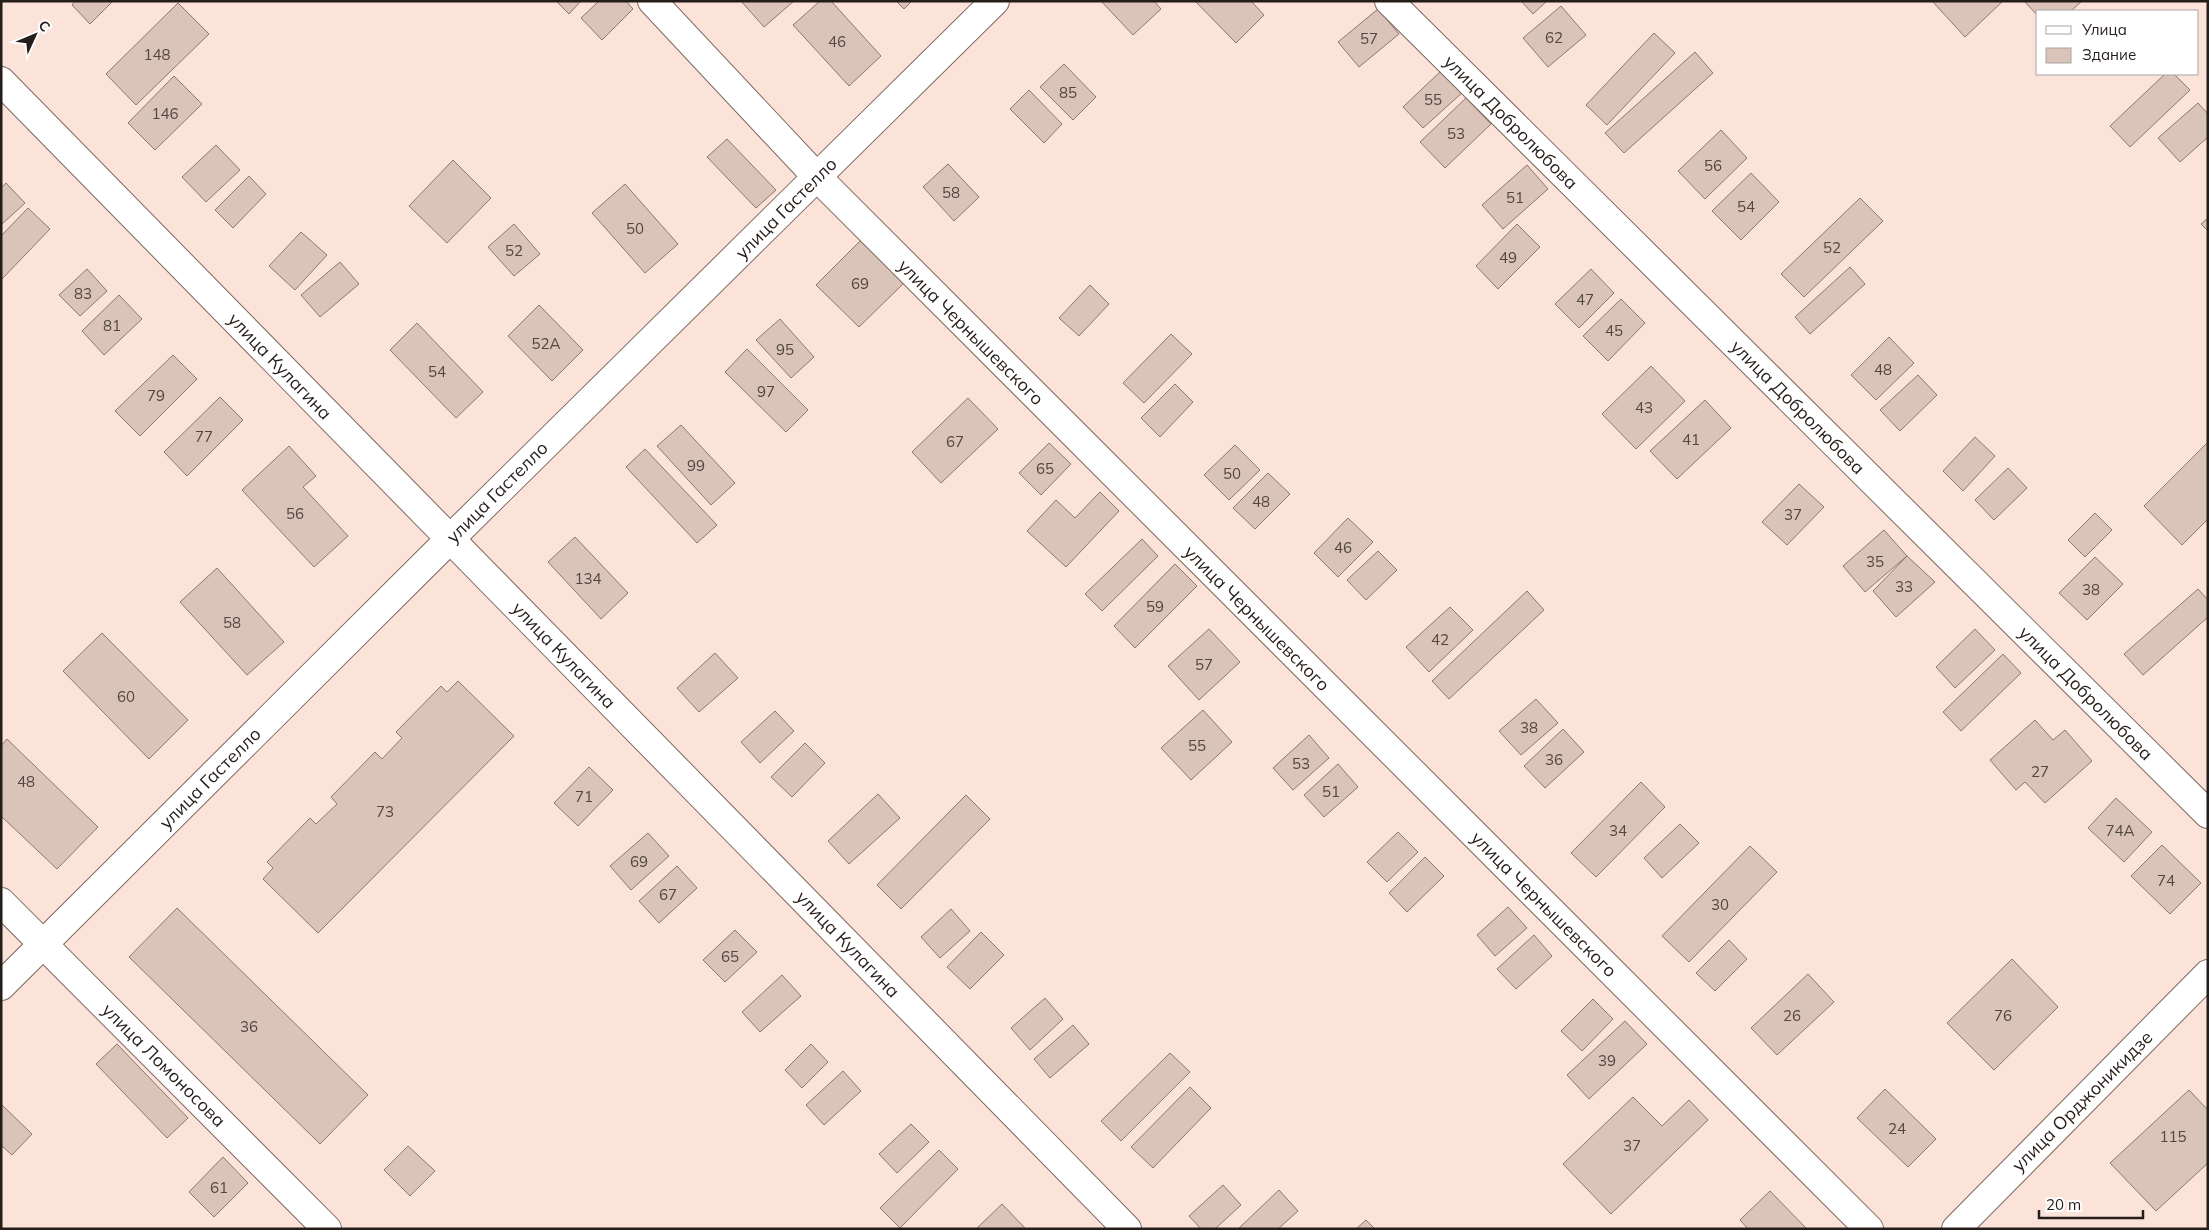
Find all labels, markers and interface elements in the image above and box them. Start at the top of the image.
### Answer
north arrow [10,10,60,60]
legend [2036,10,2199,75]
text: С [35,16,54,36]
text: Улица [2081,20,2127,39]
house number: 62 [1545,28,1563,47]
house number: 57 [1360,29,1378,48]
house number: 46 [828,32,846,51]
house number: 148 [143,45,171,64]
text: Здание [2082,45,2136,64]
street label: улица Добролюбова [1439,50,1583,194]
house number: 85 [1059,83,1077,102]
house number: 55 [1424,90,1442,109]
house number: 146 [151,104,179,123]
house number: 53 [1447,124,1465,143]
street label: улица Гастелло [730,152,842,264]
house number: 56 [1704,156,1722,175]
house number: 58 [942,183,960,202]
house number: 51 [1506,188,1524,207]
house number: 54 [1737,197,1755,216]
house number: 50 [626,219,644,238]
house number: 52 [1823,238,1841,257]
house number: 52 [505,241,523,260]
house number: 49 [1499,248,1517,267]
street label: улица Чернышевского [893,254,1049,410]
house number: 69 [851,274,869,293]
house number: 83 [74,284,92,303]
house number: 47 [1576,290,1594,309]
street label: улица Кулагина [223,308,337,424]
house number: 81 [103,316,121,335]
house number: 45 [1605,321,1623,340]
house number: 52А [531,334,561,353]
street label: улица Добролюбова [1726,335,1870,479]
house number: 95 [776,340,794,359]
house number: 48 [1874,360,1892,379]
house number: 54 [428,362,446,381]
house number: 97 [757,382,775,401]
house number: 79 [147,386,165,405]
house number: 43 [1635,398,1653,417]
house number: 77 [195,427,213,446]
house number: 41 [1682,430,1700,449]
house number: 67 [946,432,964,451]
street label: улица Гастелло [441,436,553,548]
house number: 99 [687,456,705,475]
house number: 65 [1036,459,1054,478]
house number: 50 [1223,464,1241,483]
house number: 48 [1252,492,1270,511]
house number: 56 [286,504,304,523]
house number: 37 [1784,505,1802,524]
house number: 46 [1334,538,1352,557]
street label: улица Чернышевского [1179,540,1335,696]
house number: 35 [1866,552,1884,571]
house number: 134 [574,569,602,588]
house number: 33 [1895,577,1913,596]
house number: 38 [2082,580,2100,599]
street label: улица Кулагина [507,597,621,713]
house number: 59 [1146,597,1164,616]
house number: 58 [223,613,241,632]
street label: улица Добролюбова [2014,621,2158,765]
house number: 42 [1431,630,1449,649]
house number: 57 [1195,655,1213,674]
house number: 60 [117,687,135,706]
house number: 38 [1520,718,1538,737]
street label: улица Гастелло [154,722,266,834]
house number: 55 [1188,736,1206,755]
house number: 36 [1545,750,1563,769]
house number: 53 [1292,754,1310,773]
house number: 27 [2031,762,2049,781]
house number: 48 [17,772,35,791]
house number: 51 [1322,782,1340,801]
house number: 71 [575,787,593,806]
house number: 73 [376,802,394,821]
house number: 34 [1609,821,1627,840]
house number: 74А [2105,821,2135,840]
street label: улица Чернышевского [1466,826,1622,982]
house number: 69 [630,852,648,871]
house number: 74 [2157,871,2175,890]
house number: 67 [659,885,677,904]
street label: улица Кулагина [791,886,905,1002]
house number: 30 [1711,895,1729,914]
house number: 65 [721,947,739,966]
street label: улица Ломоносова [97,998,231,1132]
house number: 26 [1783,1006,1801,1025]
house number: 76 [1994,1006,2012,1025]
house number: 36 [240,1017,258,1036]
street label: улица Орджоникидзе [2007,1026,2157,1176]
house number: 39 [1598,1051,1616,1070]
house number: 24 [1888,1119,1906,1138]
house number: 115 [2159,1127,2187,1146]
house number: 37 [1623,1136,1641,1155]
house number: 61 [210,1178,228,1197]
scale bar [2039,1188,2143,1220]
text: 20 m [2046,1195,2081,1214]

